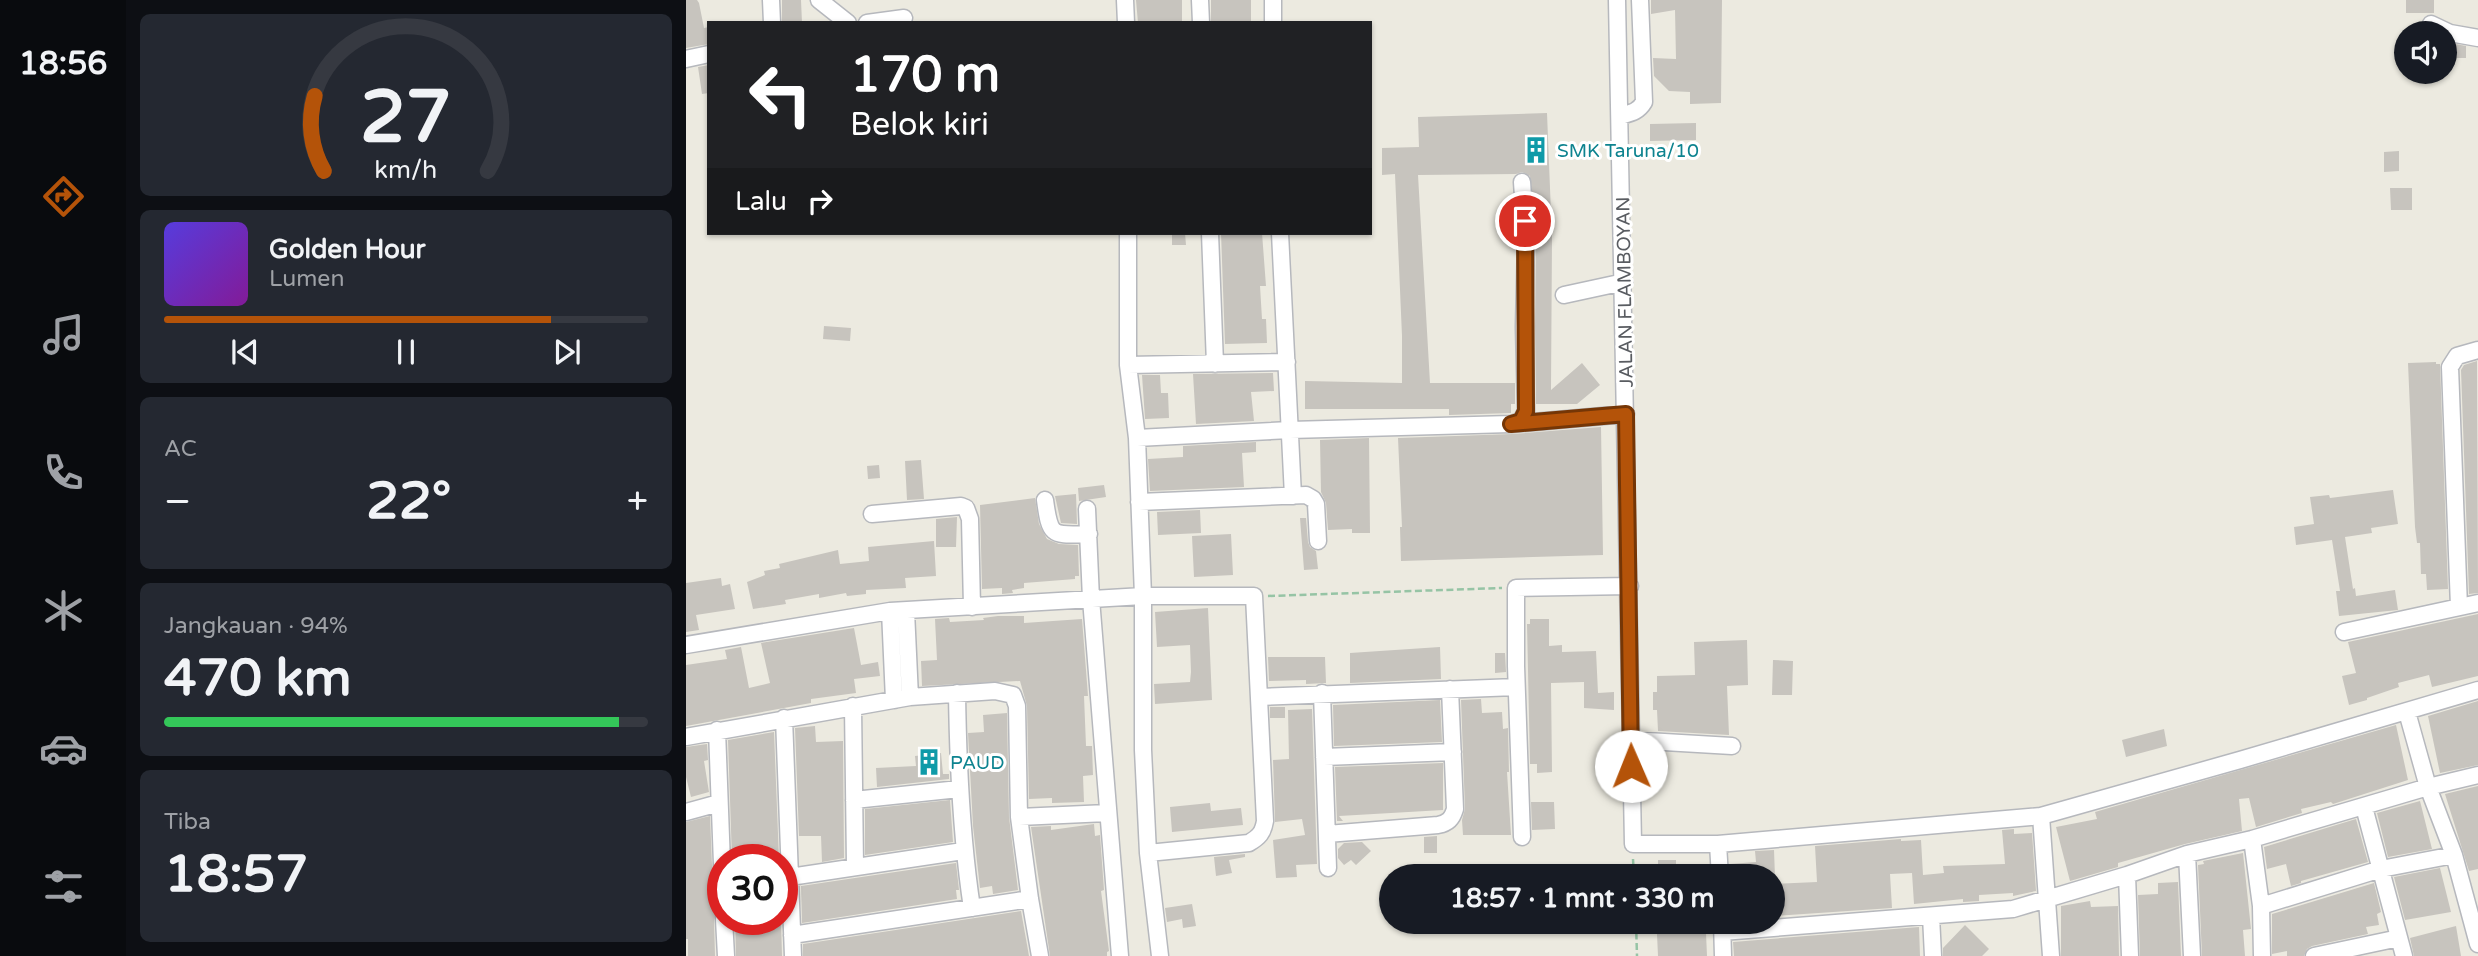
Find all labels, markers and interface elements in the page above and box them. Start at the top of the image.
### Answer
map controls [2394,21,2457,84]
button: sound [2394,21,2457,84]
text: 18:56 [19,45,107,83]
text: 170 m [850,46,1000,105]
icon: left [735,49,826,140]
text: 27 [360,74,452,162]
text: Belok kiri [850,106,989,144]
building icon: SMK Taruna/10 [1521,135,1551,165]
place label: SMK Taruna/10 [1557,140,1699,162]
text: km/h [375,155,437,185]
icon: directions [39,172,88,221]
icon: right [801,182,839,220]
text: Lalu [735,186,787,217]
pin [1495,191,1555,251]
street label: JALAN FLAMBOYAN [1612,196,1638,388]
icon: arrive [1506,202,1544,240]
text: Golden Hour [269,234,426,265]
text: Lumen [269,265,344,293]
icon: music [39,310,88,359]
icon: previous [226,333,264,371]
icon: pause [387,333,425,371]
icon: next [548,333,586,371]
text: AC [164,435,197,463]
icon: phone [39,448,88,497]
text: 22° [366,470,451,533]
text: − [164,479,191,525]
text: + [627,479,648,525]
icon: climate [39,586,88,635]
text: Jangkauan · 94% [164,612,348,640]
text: 470 km [164,647,352,710]
icon: car [39,724,88,773]
position arrow [1594,729,1668,803]
building icon: PAUD [914,747,944,777]
place label: PAUD [950,752,1004,774]
text: Tiba [164,808,211,836]
text: 18:57 [164,843,308,906]
speed limit sign: 30 [707,844,798,935]
icon: filters [39,862,88,911]
text: 18:57 · 1 mnt · 330 m [1450,883,1714,914]

